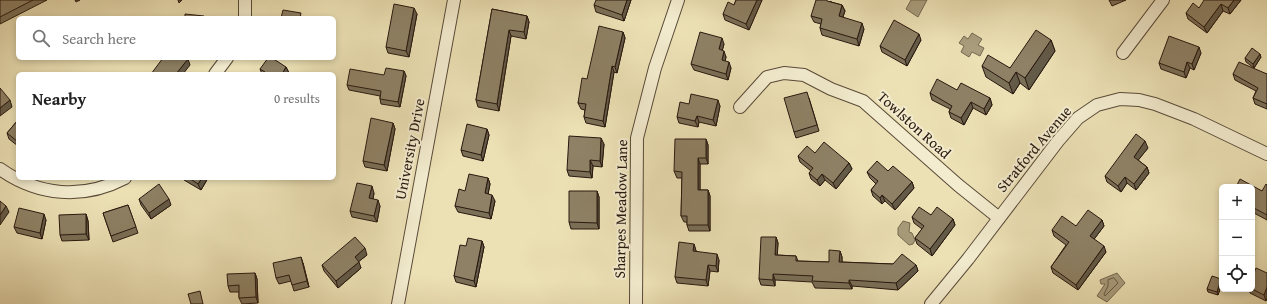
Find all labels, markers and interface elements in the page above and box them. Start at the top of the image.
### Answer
search box [16,16,336,60]
icon: search [30,27,52,49]
text: Search here [62,28,136,49]
text: Nearby [32,86,86,111]
street label: Towlston Road [873,86,956,163]
text: 0 results [274,89,320,108]
street label: University Drive [389,96,430,201]
street label: Stratford Avenue [991,101,1076,196]
street label: Sharpes Meadow Lane [609,139,632,279]
map controls [1219,184,1255,292]
button: + [1219,184,1255,220]
button: − [1219,220,1255,256]
button: locate [1219,256,1255,292]

